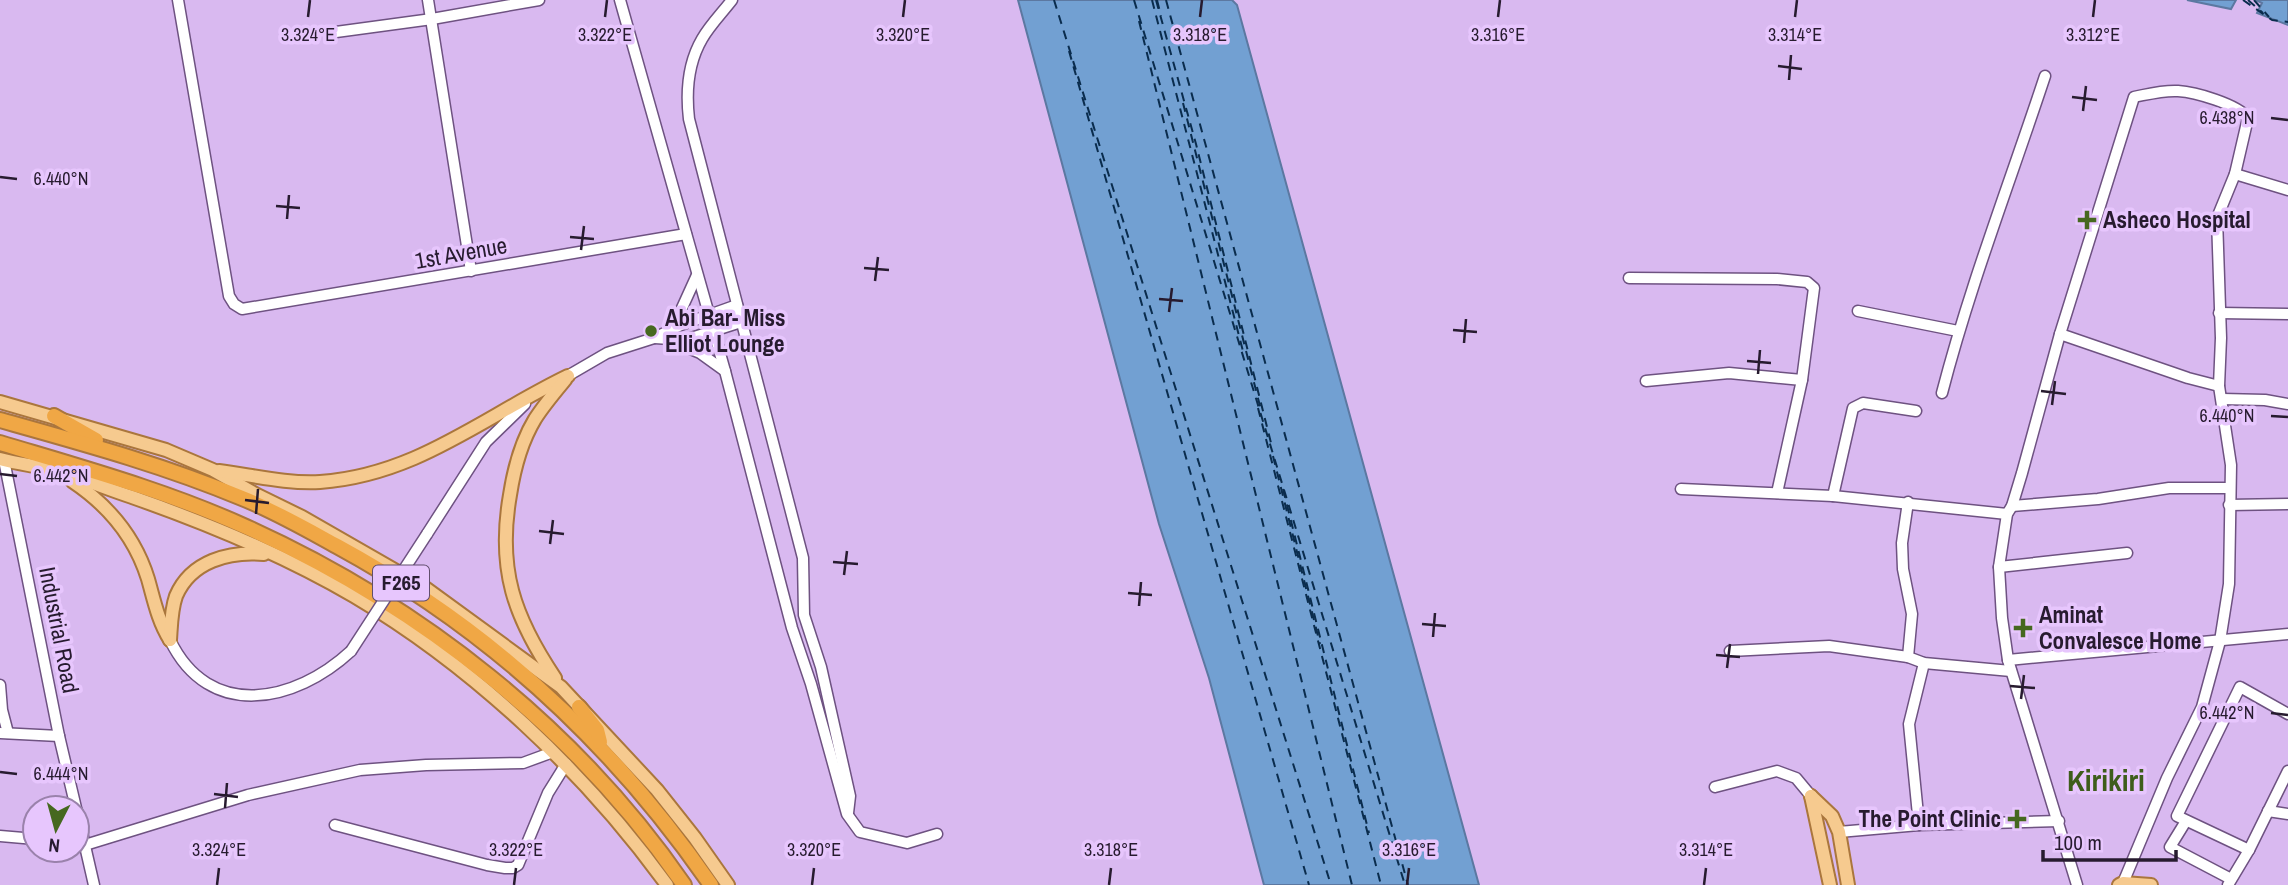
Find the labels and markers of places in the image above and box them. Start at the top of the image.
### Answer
place label: Asheco Hospital [2103,204,2251,235]
marker: Asheco Hospital [2077,210,2097,230]
place label: Abi Bar- Miss Elliot Lounge [665,302,786,359]
marker: Abi Bar- Miss Elliot Lounge [643,323,659,339]
place label: Aminat Convalesce Home [2039,599,2201,656]
marker: Aminat Convalesce Home [2013,618,2033,638]
place label: The Point Clinic [1858,803,2001,834]
marker: The Point Clinic [2007,809,2027,829]

